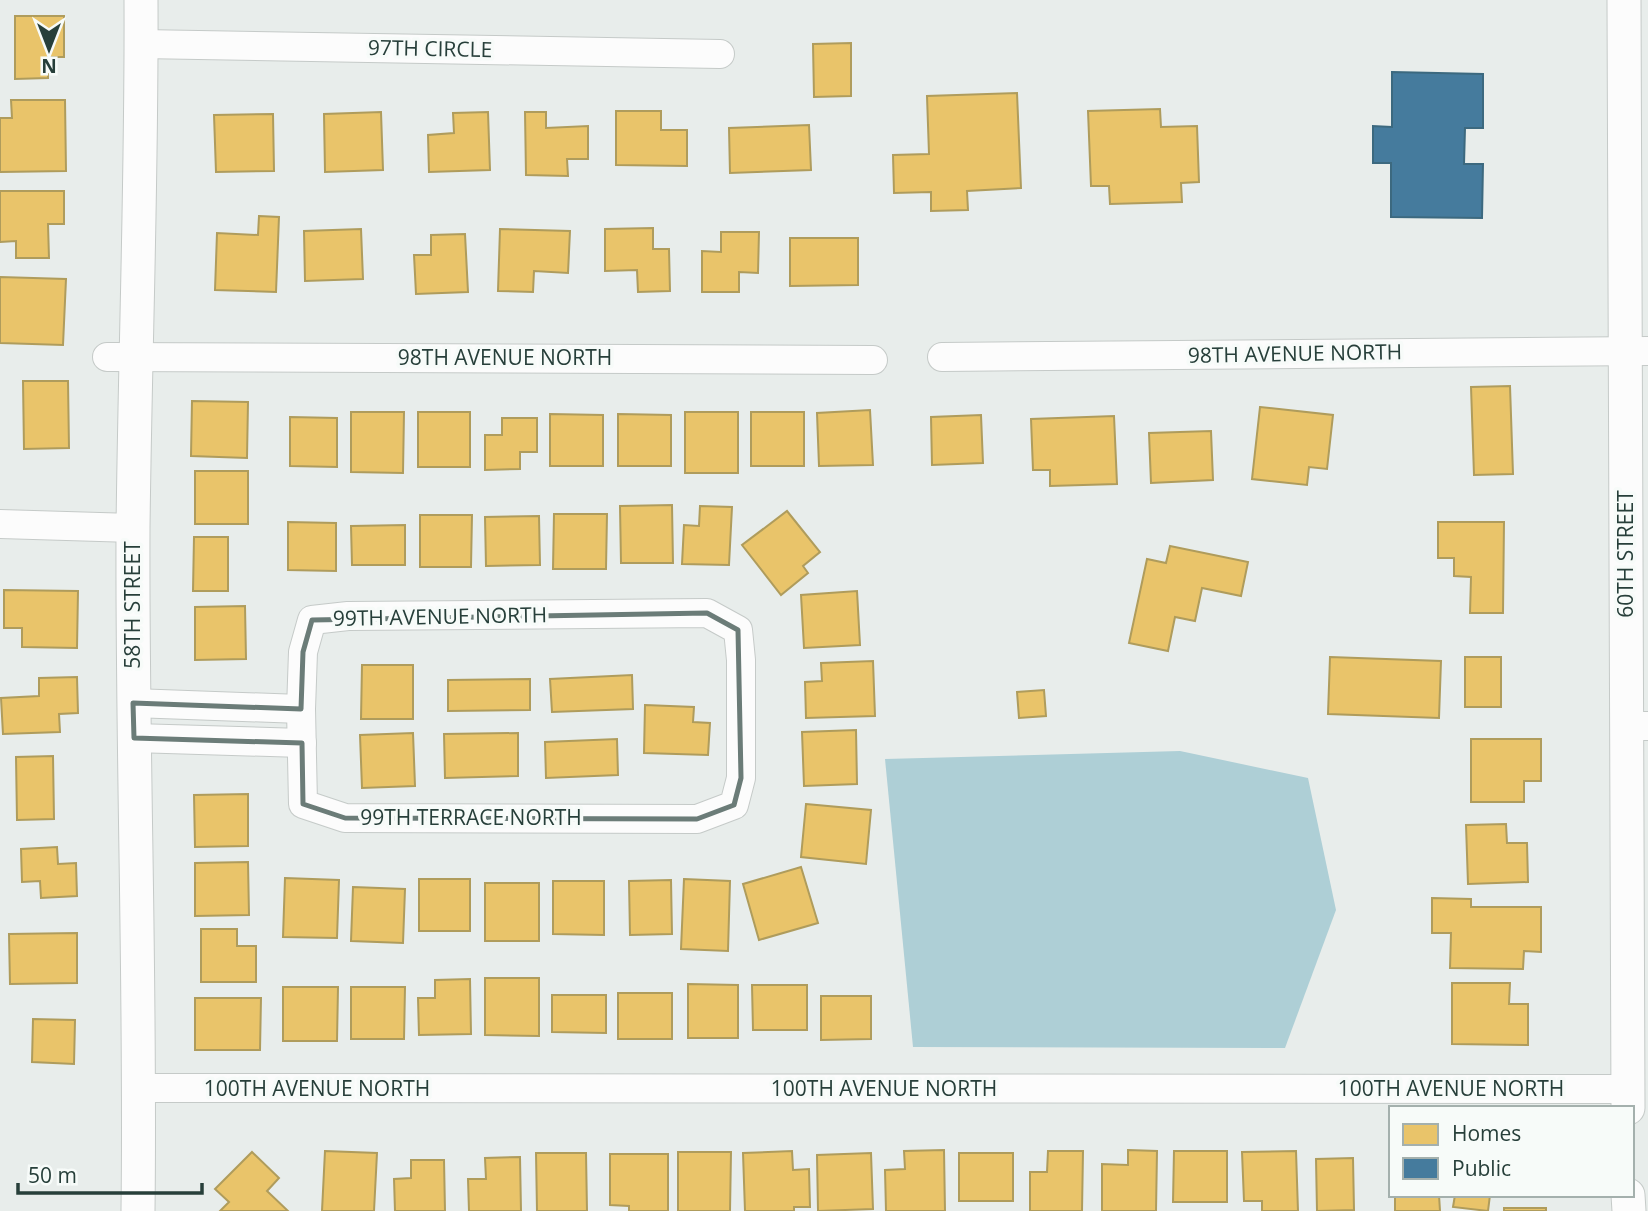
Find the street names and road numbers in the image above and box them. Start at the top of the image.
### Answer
street label: 97TH CIRCLE [368,33,492,63]
street label: 98TH AVENUE NORTH [1188,337,1402,369]
street label: 98TH AVENUE NORTH [398,343,612,371]
street label: 60TH STREET [1611,490,1639,618]
street label: 58TH STREET [118,541,146,669]
street label: 99TH AVENUE NORTH [333,600,547,632]
street label: 99TH TERRACE NORTH [360,803,582,831]
street label: 100TH AVENUE NORTH [204,1074,430,1102]
street label: 100TH AVENUE NORTH [771,1074,997,1102]
street label: 100TH AVENUE NORTH [1338,1074,1564,1102]

